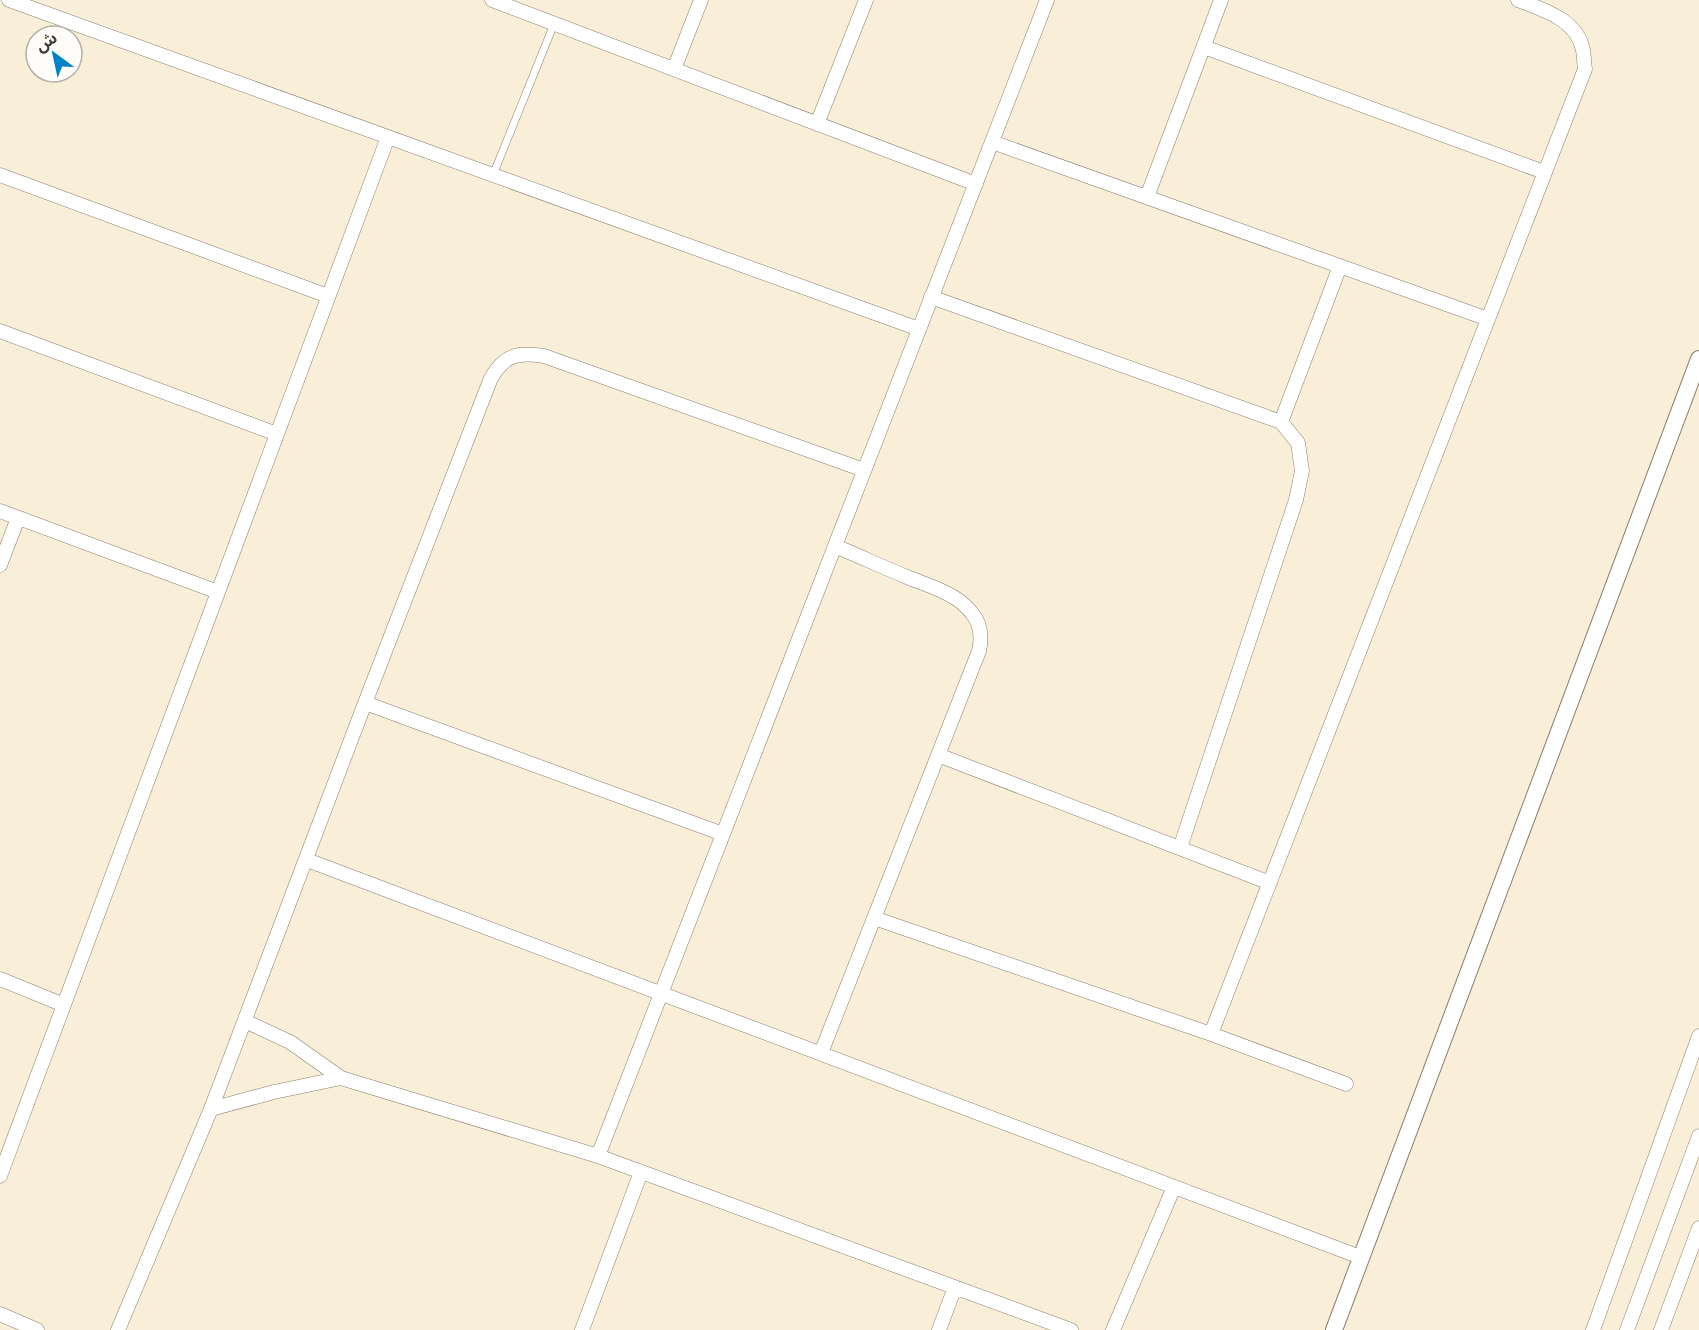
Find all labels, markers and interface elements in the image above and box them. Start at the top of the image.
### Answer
north arrow [24,24,84,84]
text: ش [31,27,61,56]

